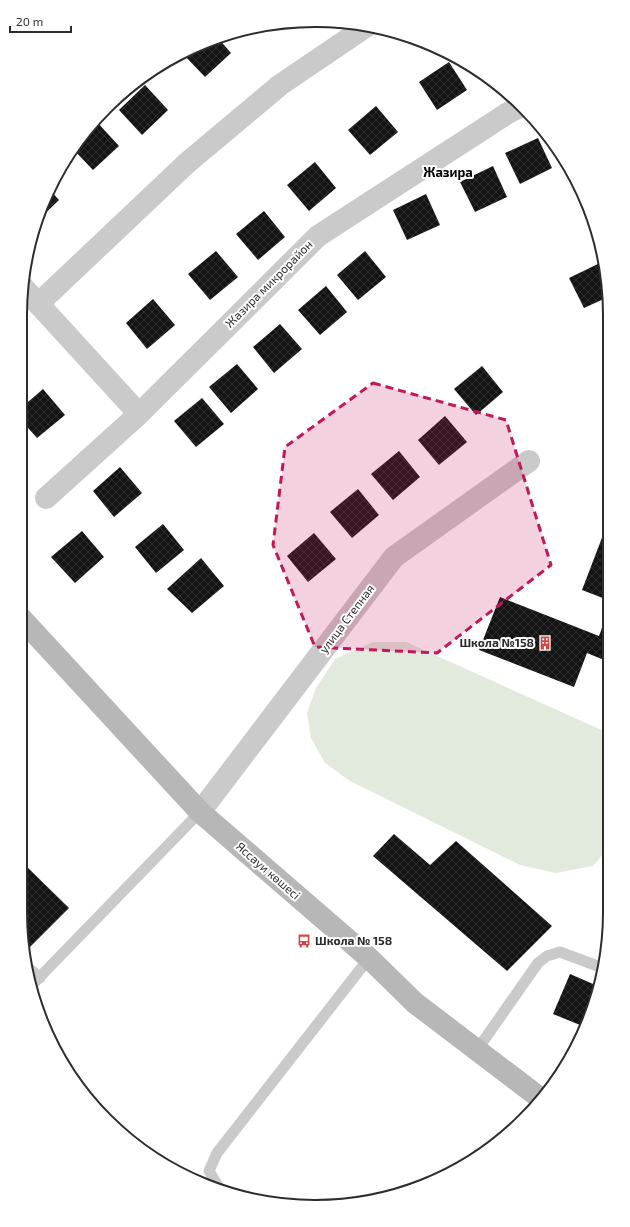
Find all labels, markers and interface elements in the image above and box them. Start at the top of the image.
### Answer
scale bar [10,8,71,34]
text: 20 m [16,14,43,28]
district label: Жазира [423,164,473,180]
street label: Жазира микрорайон [222,237,315,330]
street label: улица Степная [316,581,377,656]
place label: Школа №158 [459,635,534,649]
building icon: Школа №158 [537,635,553,651]
street label: Яссауи көшесі [233,839,303,903]
bus stop icon: Школа № 158 [296,933,312,949]
place label: Школа № 158 [315,933,392,947]

